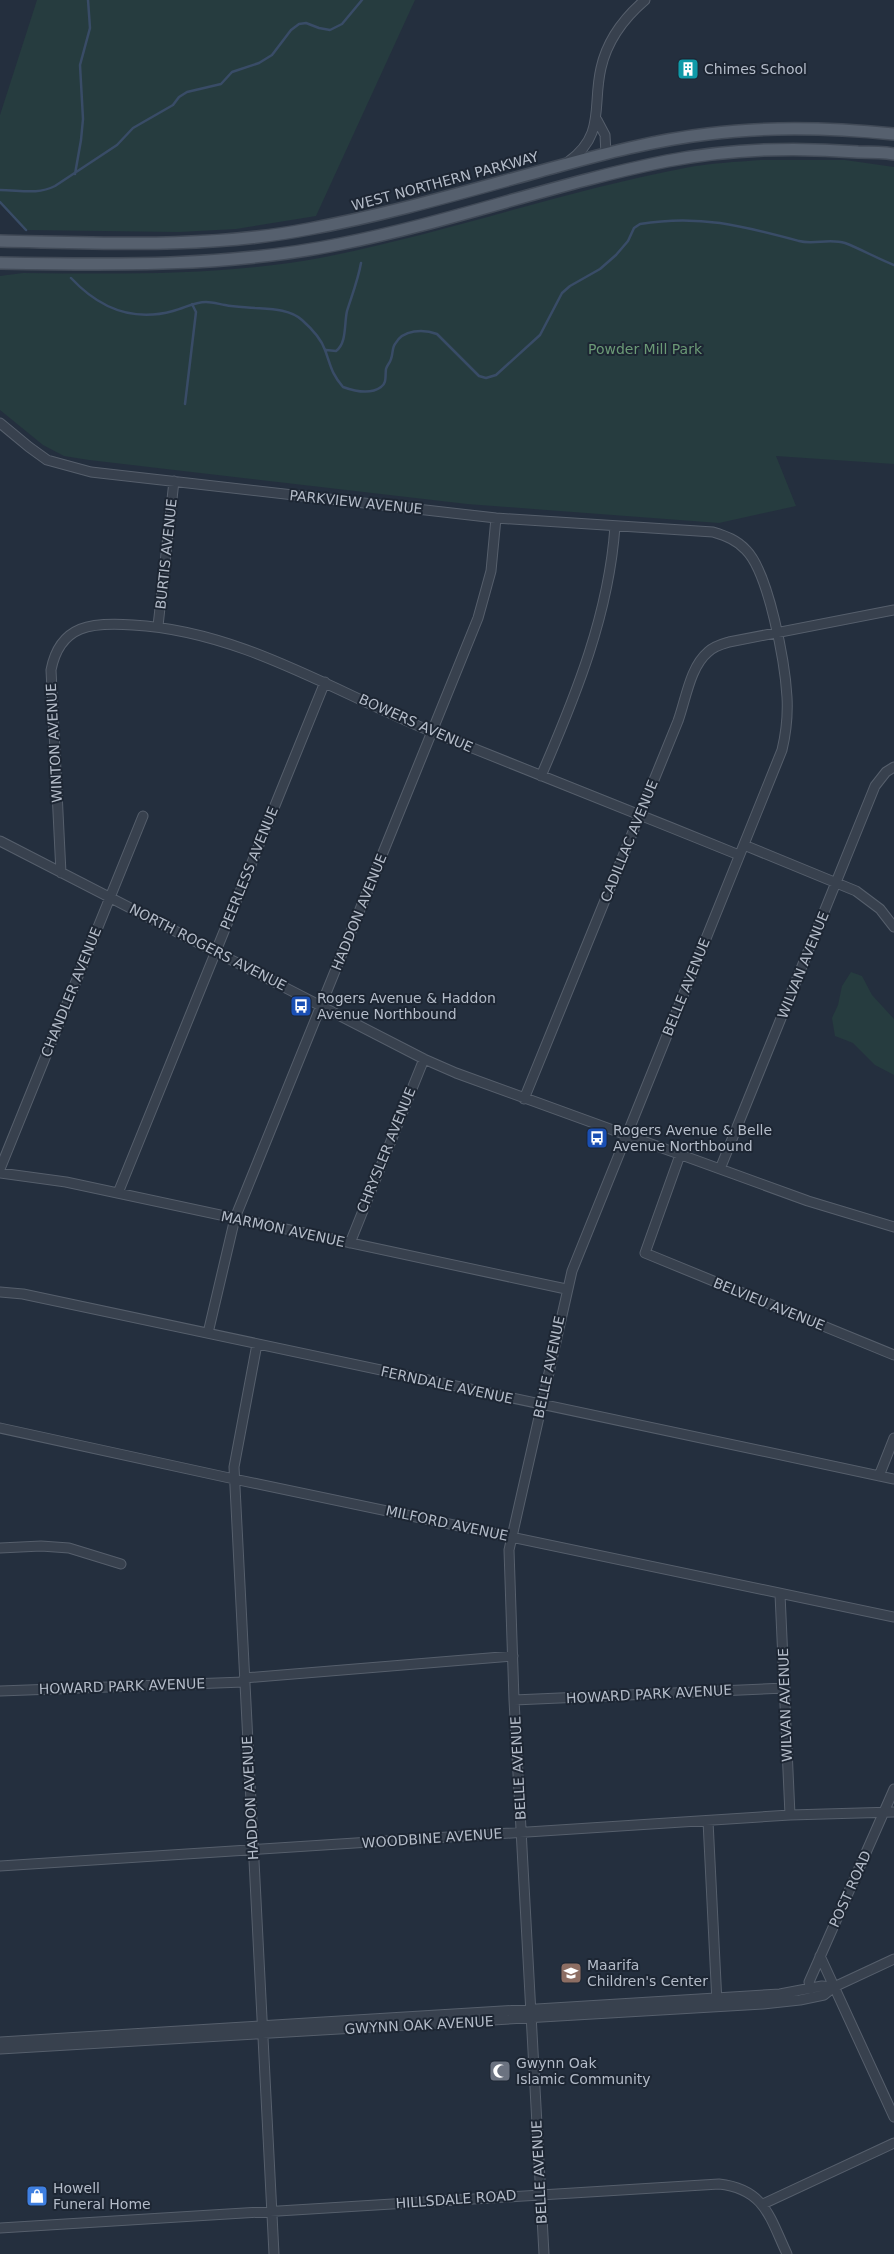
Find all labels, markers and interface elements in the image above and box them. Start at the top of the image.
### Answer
building icon: Chimes School [676,57,700,81]
place label: Chimes School [704,61,807,77]
street label: WEST NORTHERN PARKWAY [350,148,541,214]
park label: Powder Mill Park [588,341,703,357]
street label: PARKVIEW AVENUE [289,487,423,517]
street label: BURTIS AVENUE [152,498,180,610]
street label: WINTON AVENUE [43,683,65,803]
street label: BOWERS AVENUE [357,691,475,755]
street label: CADILLAC AVENUE [597,778,661,904]
street label: PEERLESS AVENUE [217,804,281,932]
street label: HADDON AVENUE [328,851,390,973]
street label: NORTH ROGERS AVENUE [127,900,289,994]
street label: WILVAN AVENUE [774,909,832,1021]
street label: CHANDLER AVENUE [38,925,104,1059]
street label: BELLE AVENUE [659,936,713,1038]
place label: Rogers Avenue & Haddon Avenue Northbound [317,990,496,1022]
bus stop icon: Rogers Avenue & Haddon Avenue Northbound [289,994,313,1018]
street label: CHRYSLER AVENUE [353,1085,419,1215]
place label: Rogers Avenue & Belle Avenue Northbound [613,1122,772,1154]
bus stop icon: Rogers Avenue & Belle Avenue Northbound [585,1126,609,1150]
street label: MARMON AVENUE [220,1208,346,1250]
street label: BELVIEU AVENUE [711,1274,827,1334]
street label: BELLE AVENUE [530,1314,568,1420]
street label: FERNDALE AVENUE [379,1363,515,1407]
street label: MILFORD AVENUE [384,1502,510,1544]
street label: WILVAN AVENUE [775,1648,795,1762]
street label: HOWARD PARK AVENUE [39,1675,205,1697]
street label: HOWARD PARK AVENUE [566,1682,732,1706]
street label: BELLE AVENUE [507,1716,529,1820]
street label: HADDON AVENUE [239,1736,261,1860]
street label: WOODBINE AVENUE [361,1825,503,1851]
street label: POST ROAD [826,1848,874,1930]
place label: Maarifa Children's Center [587,1957,708,1989]
school or university icon: Maarifa Children's Center [559,1961,583,1985]
street label: GWYNN OAK AVENUE [344,2013,494,2037]
place label: Gwynn Oak Islamic Community [516,2055,651,2087]
mosque icon: Gwynn Oak Islamic Community [488,2059,512,2083]
street label: BELLE AVENUE [528,2120,550,2224]
place label: Howell Funeral Home [53,2180,151,2212]
shop icon: Howell Funeral Home [25,2184,49,2208]
street label: HILLSDALE ROAD [395,2187,517,2211]

